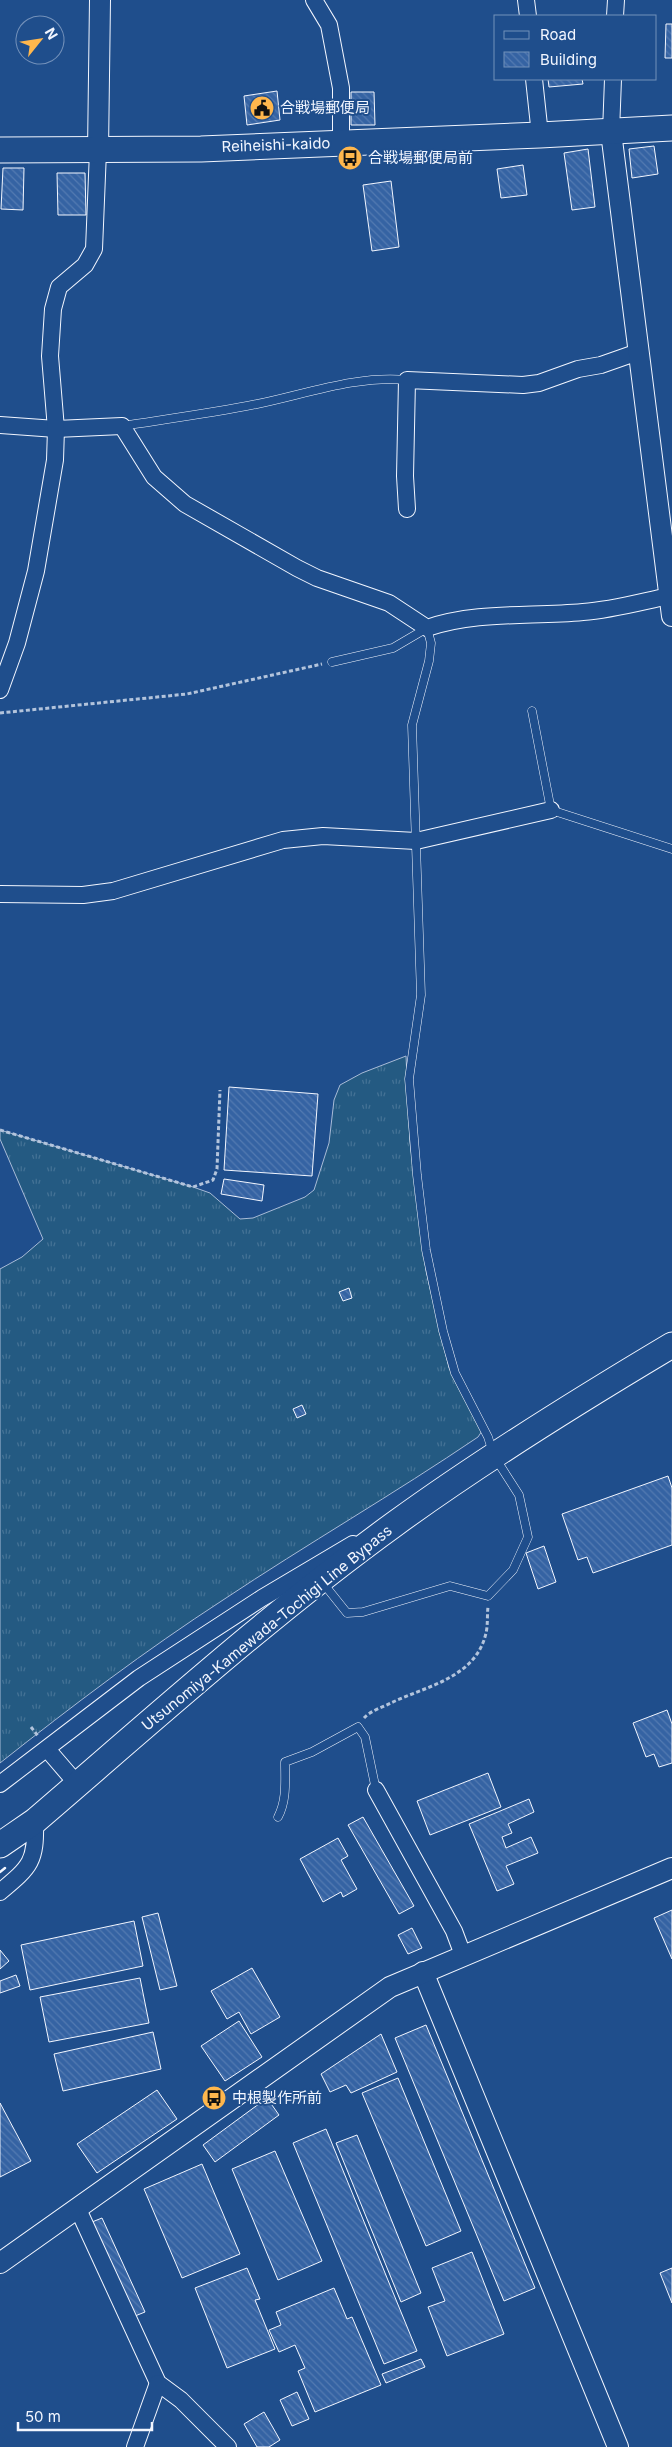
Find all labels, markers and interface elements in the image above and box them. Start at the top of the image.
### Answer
north arrow [15,15,65,65]
legend [494,15,657,80]
text: N [42,24,62,42]
text: Road [540,25,576,44]
text: Building [540,50,597,69]
public building icon: 合戦場郵便局 [249,95,275,121]
place label: 合戦場郵便局 [280,98,370,117]
street label: Reiheishi-kaido [221,133,331,156]
bus stop icon: 合戦場郵便局前 [337,145,363,171]
place label: 合戦場郵便局前 [368,148,473,167]
street label: Utsunomiya-Kamewada-Tochigi Line Bypass [138,1521,396,1735]
bus stop icon: 中根製作所前 [201,2085,227,2111]
place label: 中根製作所前 [232,2088,322,2107]
scale bar [18,2400,151,2432]
text: 50 m [25,2407,61,2426]

